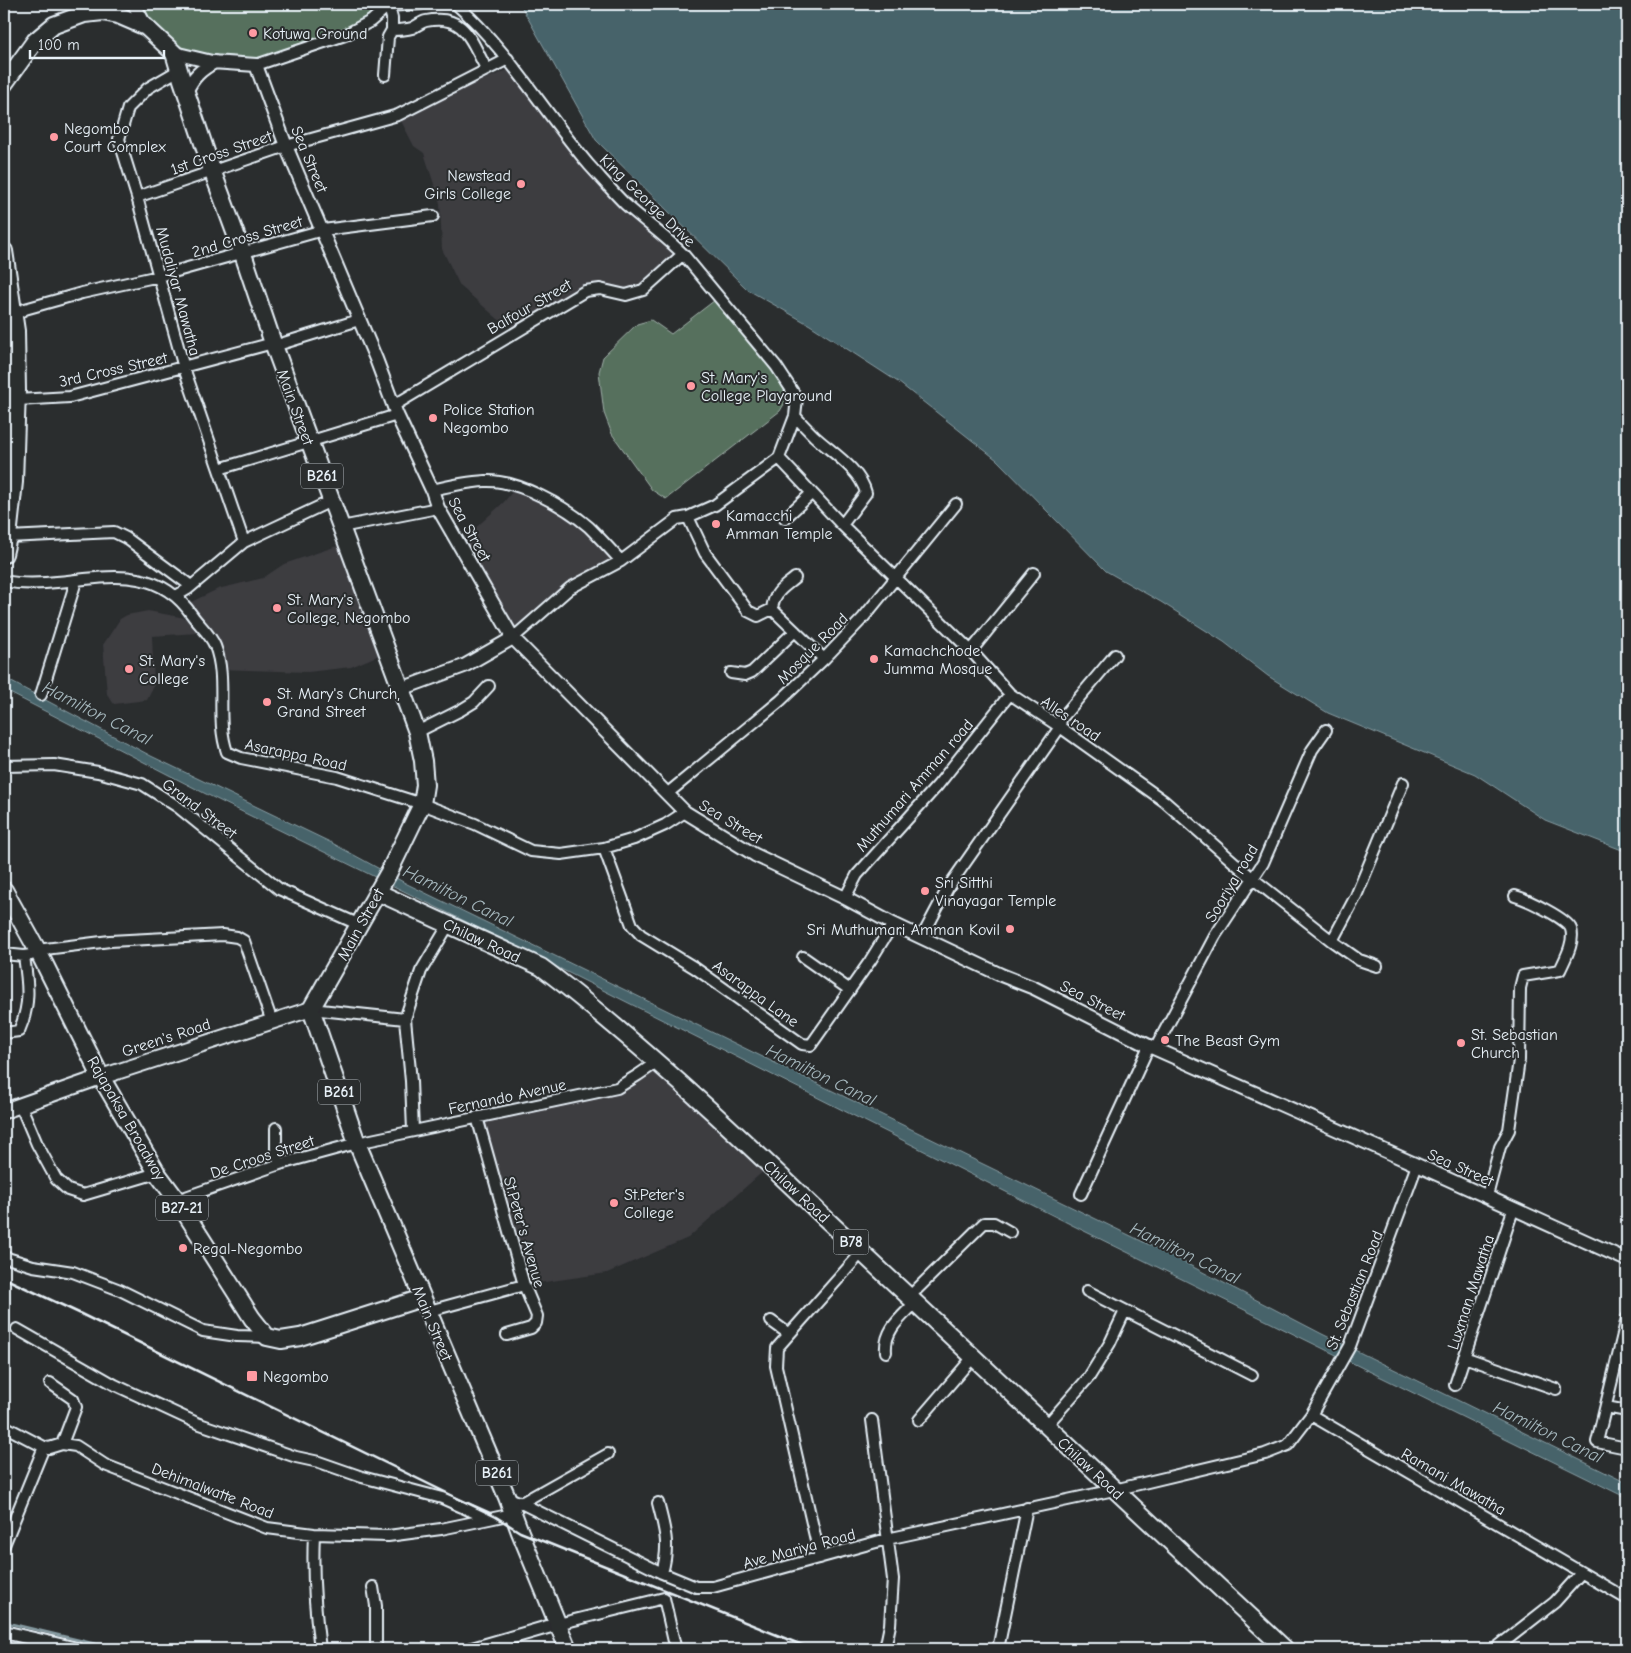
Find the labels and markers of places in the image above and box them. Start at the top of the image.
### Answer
place label: Kotuwa Ground [263,25,367,43]
marker: Kotuwa Ground [247,27,259,39]
place label: Negombo Court Complex [64,120,166,156]
marker: Negombo Court Complex [48,131,60,143]
place label: Newstead Girls College [424,167,511,203]
marker: Newstead Girls College [515,178,527,190]
place label: St. Mary's College Playground [701,369,832,405]
marker: St. Mary's College Playground [685,380,697,392]
place label: Police Station Negombo [443,401,535,437]
marker: Police Station Negombo [427,412,439,424]
place label: Kamacchi Amman Temple [726,507,833,543]
marker: Kamacchi Amman Temple [710,518,722,530]
place label: St. Mary's College, Negombo [287,591,411,627]
marker: St. Mary's College, Negombo [271,602,283,614]
place label: Kamachchode Jumma Mosque [884,642,992,678]
place label: St. Mary's College [139,652,206,688]
marker: Kamachchode Jumma Mosque [868,653,880,665]
marker: St. Mary's College [123,663,135,675]
place label: St. Mary's Church, Grand Street [277,685,400,721]
marker: St. Mary's Church, Grand Street [261,696,273,708]
place label: Sri Sitthi Vinayagar Temple [935,874,1056,910]
marker: Sri Sitthi Vinayagar Temple [919,885,931,897]
place label: Sri Muthumari Amman Kovil [807,921,1000,939]
marker: Sri Muthumari Amman Kovil [1004,923,1016,935]
place label: St. Sebastian Church [1471,1026,1558,1062]
place label: The Beast Gym [1175,1032,1280,1050]
marker: The Beast Gym [1159,1034,1171,1046]
marker: St. Sebastian Church [1455,1037,1467,1049]
place label: St.Peter's College [624,1186,685,1222]
marker: St.Peter's College [608,1197,620,1209]
place label: Regal-Negombo [193,1240,303,1258]
marker: Regal-Negombo [177,1242,189,1254]
place label: Negombo [263,1368,329,1386]
marker: Negombo [245,1369,259,1383]

